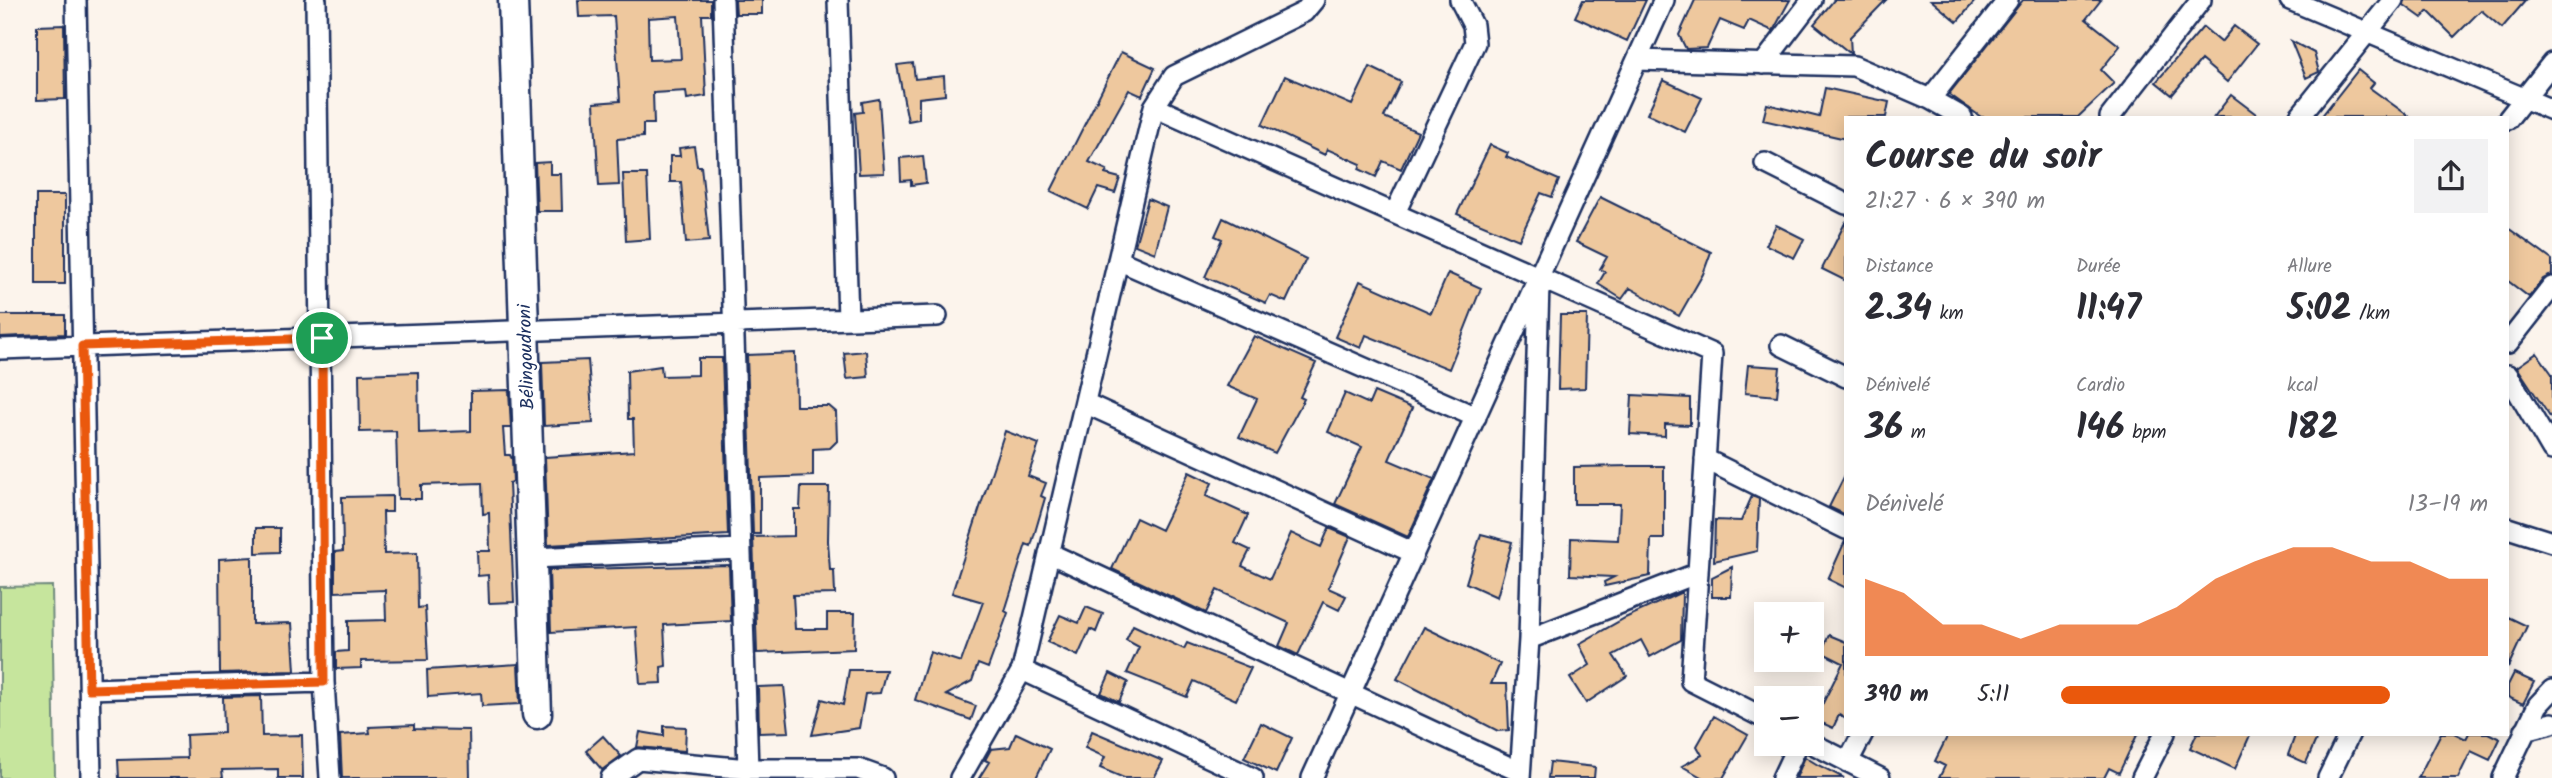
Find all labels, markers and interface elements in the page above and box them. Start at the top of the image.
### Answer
text: Course du soir [1865,128,2101,188]
button: share [2414,139,2488,213]
text: 21:27 · 6 × 390 m [1865,184,2045,220]
text: Distance [1865,252,1933,282]
text: Durée [2076,252,2121,282]
text: Allure [2287,252,2332,282]
text: 2.34 [1865,282,1932,338]
text: 11:47 [2076,282,2141,338]
text: 5:02 [2287,282,2352,338]
text: km [1932,299,1964,329]
text: /km [2352,299,2390,329]
street label: Bélingoudroni [510,302,544,410]
pin [292,308,352,368]
icon: arrive [303,319,341,357]
text: Dénivelé [1865,371,1930,401]
text: Cardio [2076,371,2125,401]
text: kcal [2287,371,2318,401]
text: 36 [1865,401,1903,457]
text: 146 [2076,401,2125,457]
text: 182 [2287,401,2339,457]
text: m [1903,418,1926,448]
text: bpm [2125,418,2166,448]
text: Dénivelé [1865,487,1943,523]
text: 13–19 m [2408,487,2488,523]
map controls [1754,602,1824,756]
button: + [1754,602,1824,672]
text: 390 m [1865,677,1929,713]
text: 5:11 [1977,677,2009,713]
button: − [1754,686,1824,756]

